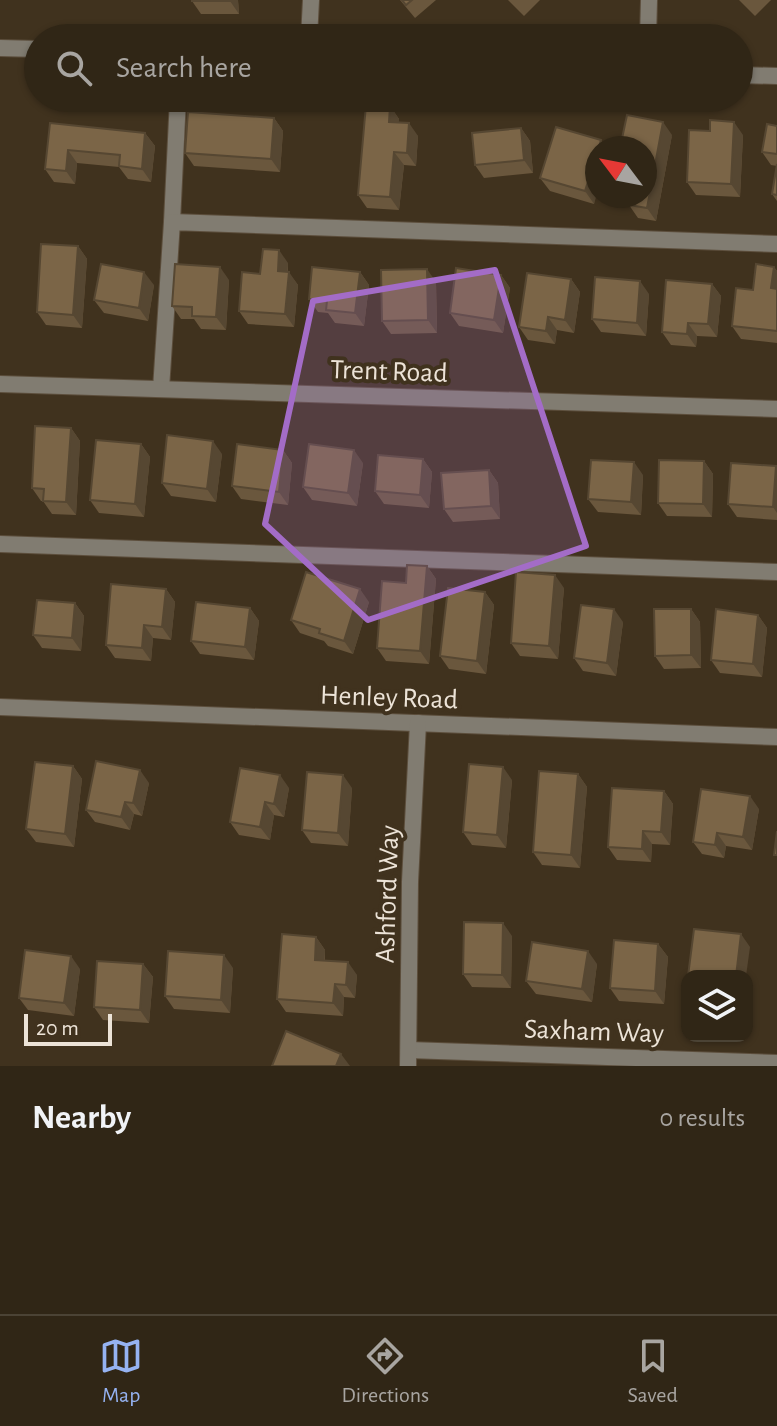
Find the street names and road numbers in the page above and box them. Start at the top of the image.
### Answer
street label: Trent Road [330,356,448,388]
street label: Henley Road [319,682,458,714]
street label: Ashford Way [372,824,404,964]
street label: Saxham Way [523,1016,664,1048]

